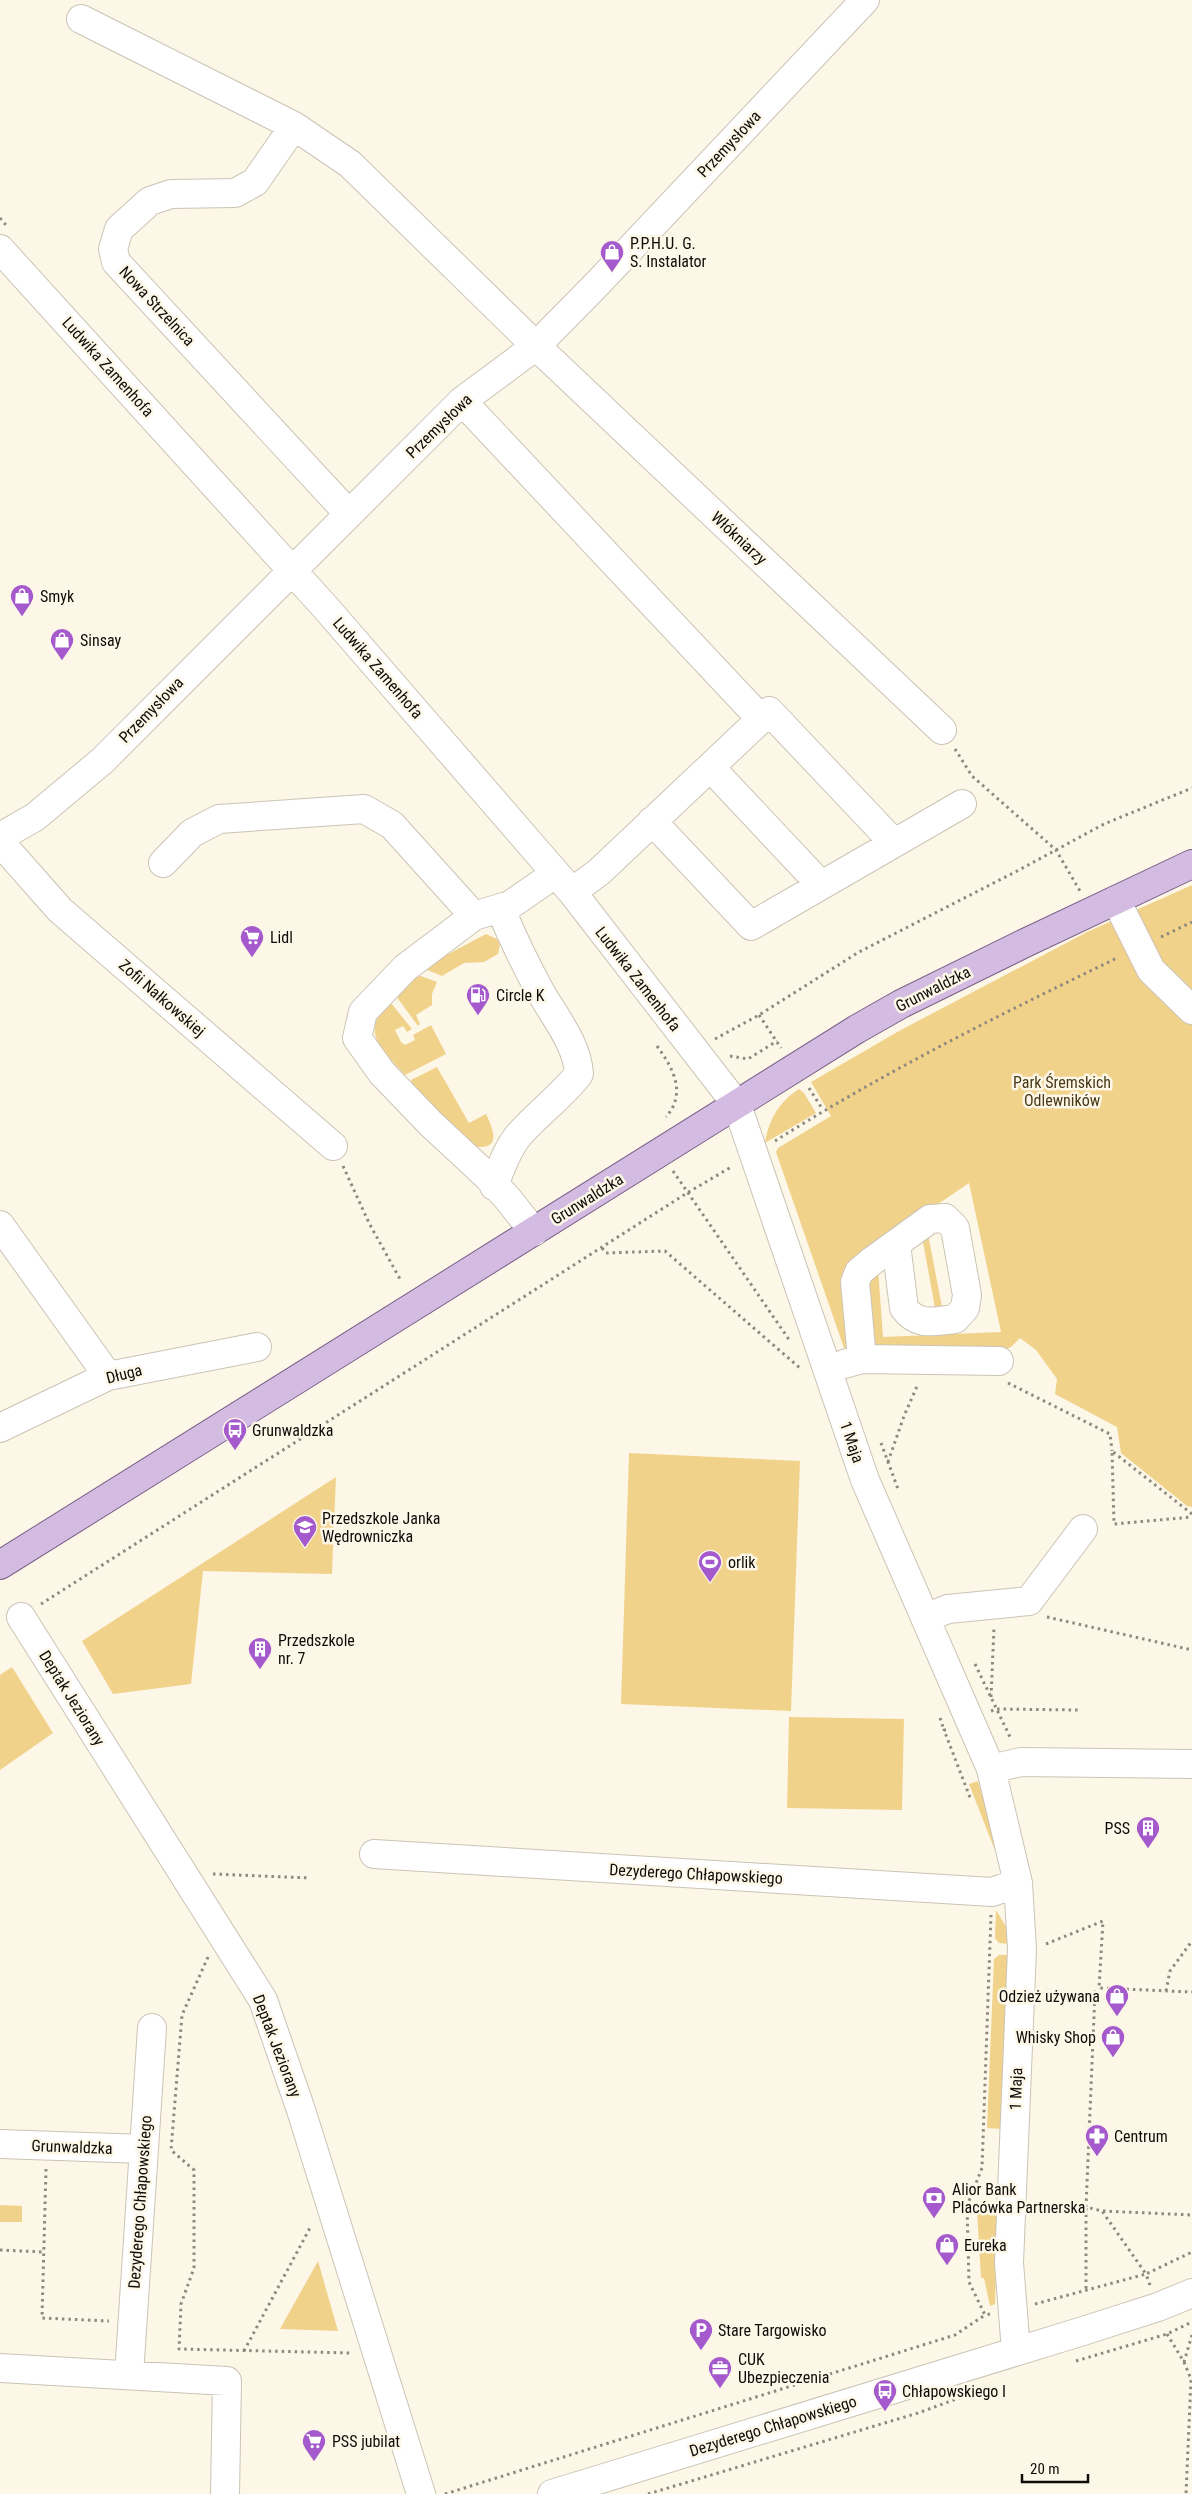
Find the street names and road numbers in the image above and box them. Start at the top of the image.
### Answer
street label: Przemysłowa [693,107,765,181]
street label: Nowa Strzelnica [115,262,199,350]
street label: Ludwika Zamenhofa [58,313,158,421]
street label: Przemysłowa [402,390,476,462]
street label: Włókniarzy [707,507,771,569]
street label: Ludwika Zamenhofa [329,614,427,722]
street label: Przemysłowa [115,673,187,747]
street label: Ludwika Zamenhofa [591,923,685,1035]
street label: Zofii Nałkowskiej [115,955,209,1041]
street label: Grunwaldzka [892,962,974,1016]
street label: Grunwaldzka [547,1169,627,1229]
street label: Długa [104,1360,144,1388]
street label: 1 Maja [836,1419,868,1465]
street label: Deptak Jeziorany [35,1647,109,1749]
street label: Dezyderego Chłapowskiego [609,1860,783,1888]
street label: Deptak Jeziorany [249,1992,305,2100]
street label: 1 Maja [1006,2067,1026,2111]
street label: Dezyderego Chłapowskiego [124,2115,156,2289]
street label: Grunwaldzka [31,2136,113,2158]
street label: Dezyderego Chłapowskiego [687,2391,859,2461]

